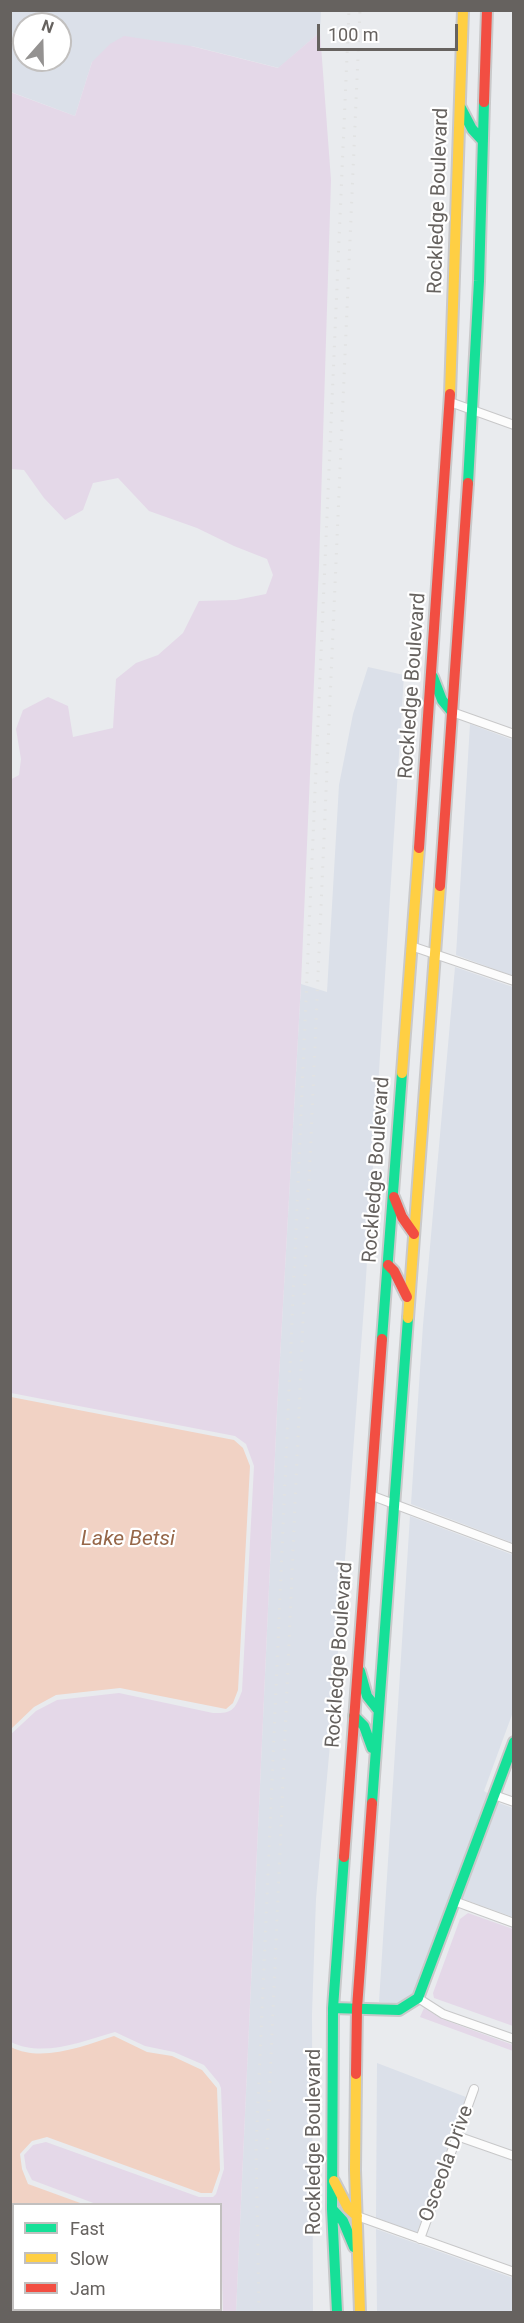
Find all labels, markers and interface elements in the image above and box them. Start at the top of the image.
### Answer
north arrow [12,12,72,72]
scale bar [320,12,461,50]
text: N [39,16,56,37]
text: 100 m [328,24,379,45]
street label: Rockledge Boulevard [424,107,454,295]
street label: Rockledge Boulevard [395,592,431,780]
street label: Rockledge Boulevard [359,1076,395,1264]
water label: Lake Betsi [81,1527,175,1553]
street label: Rockledge Boulevard [322,1561,358,1749]
street label: Rockledge Boulevard [303,2049,327,2235]
street label: Osceola Drive [415,2102,479,2226]
legend [12,2203,222,2311]
text: Fast [70,2218,105,2239]
text: Slow [70,2248,109,2269]
text: Jam [70,2278,106,2299]

